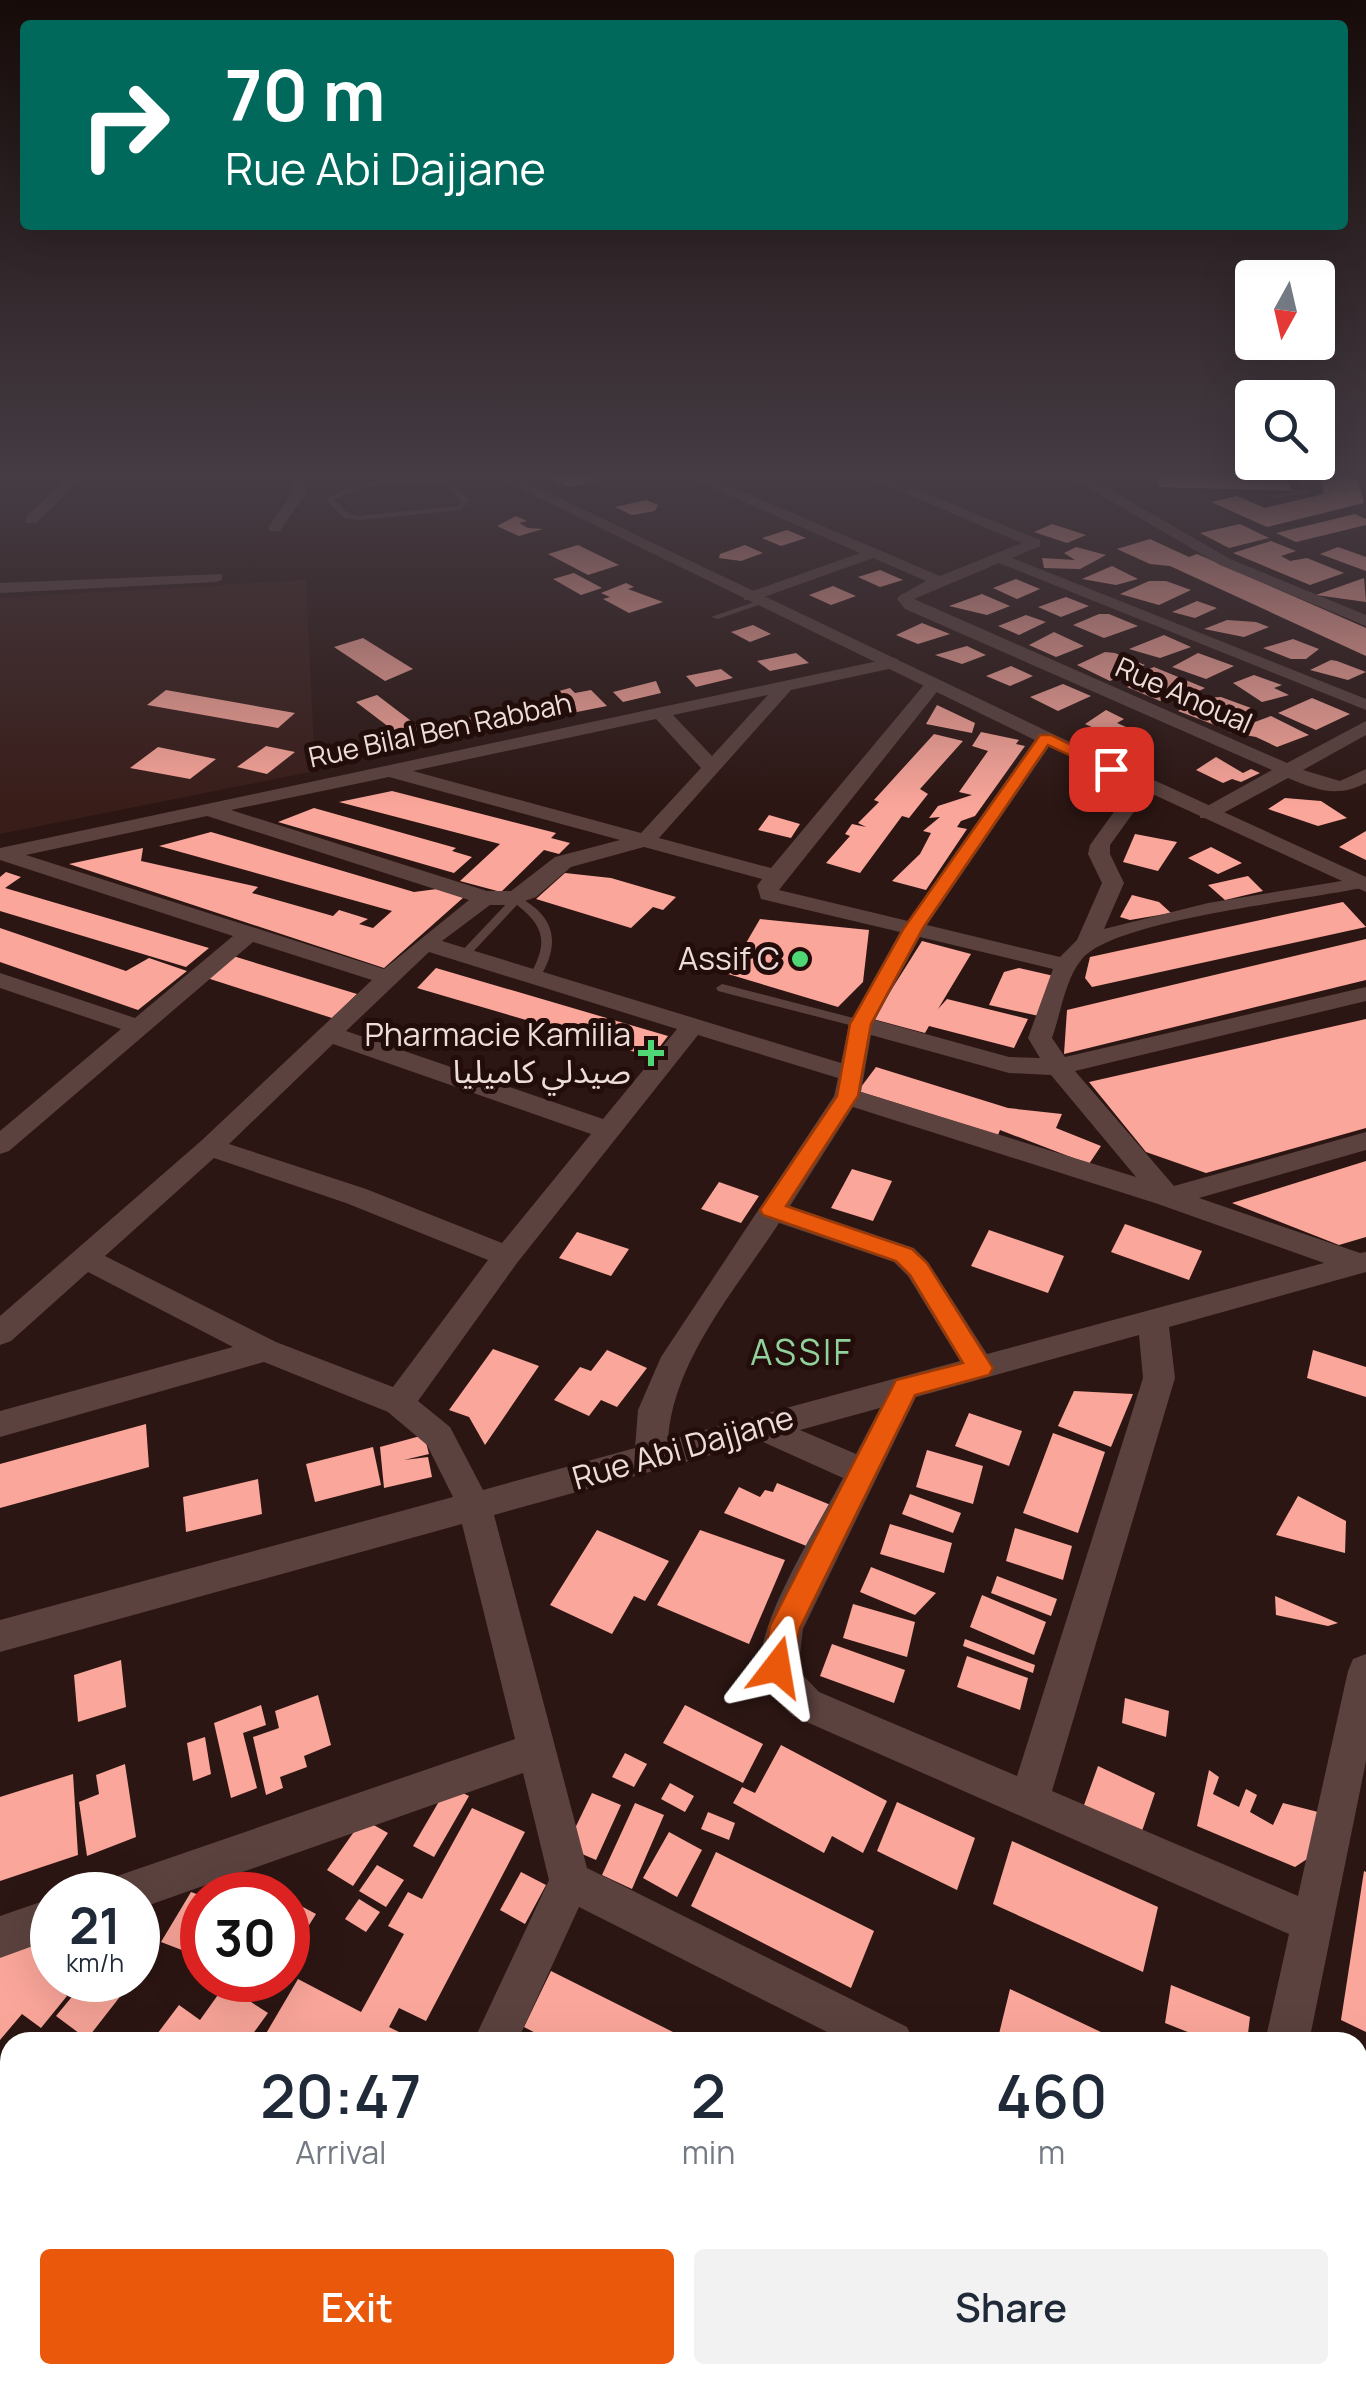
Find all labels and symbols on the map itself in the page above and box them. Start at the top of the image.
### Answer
north arrow [1235,260,1335,360]
street label: Rue Anoual [1110,647,1259,741]
street label: Rue Bilal Ben Rabbah [305,683,575,775]
pin [1069,727,1154,812]
place label: Assif C [678,936,780,980]
marker: Assif C [789,948,811,970]
place label: Pharmacie Kamilia صيدلي كاميليا [365,1012,631,1096]
marker: Pharmacie Kamilia صيدلي كاميليا [640,1042,662,1064]
district label: ASSIF [750,1328,854,1376]
street label: Rue Abi Dajjane [567,1394,798,1500]
position arrow [725,1615,829,1719]
speed limit sign: 30 [180,1872,310,2002]

